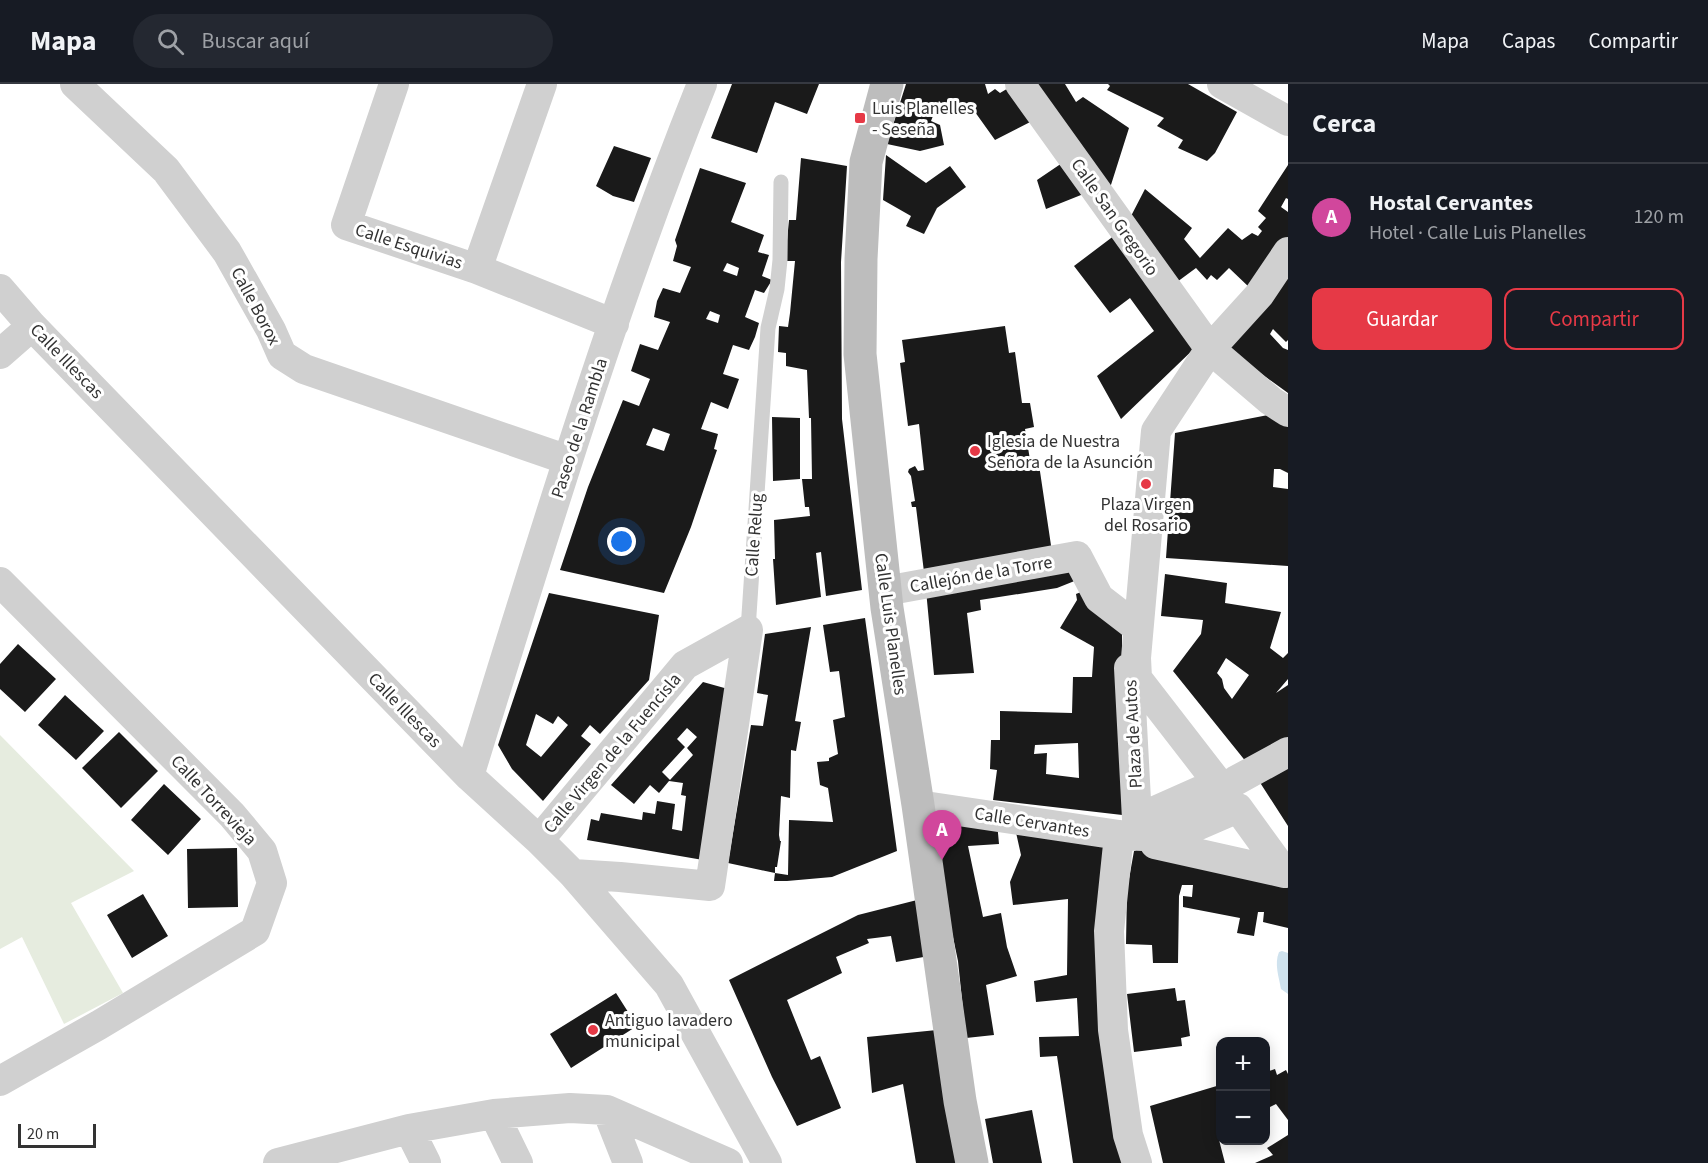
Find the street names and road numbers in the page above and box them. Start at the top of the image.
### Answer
street label: Calle San Gregorio [1065,154,1164,281]
street label: Calle Esquivias [352,217,466,276]
street label: Calle Borox [225,263,287,350]
street label: Calle Illescas [24,318,109,405]
street label: Paseo de la Rambla [545,355,614,501]
street label: Calle Relug [739,493,770,578]
street label: Callejón de la Torre [908,550,1054,599]
street label: Calle Luis Planelles [868,551,913,697]
street label: Calle Illescas [362,667,447,754]
street label: Calle Virgen de la Fuencisla [538,668,687,839]
street label: Plaza de Autos [1118,679,1149,789]
street label: Calle Torrevieja [165,749,262,851]
street label: Calle Cervantes [973,801,1091,844]

